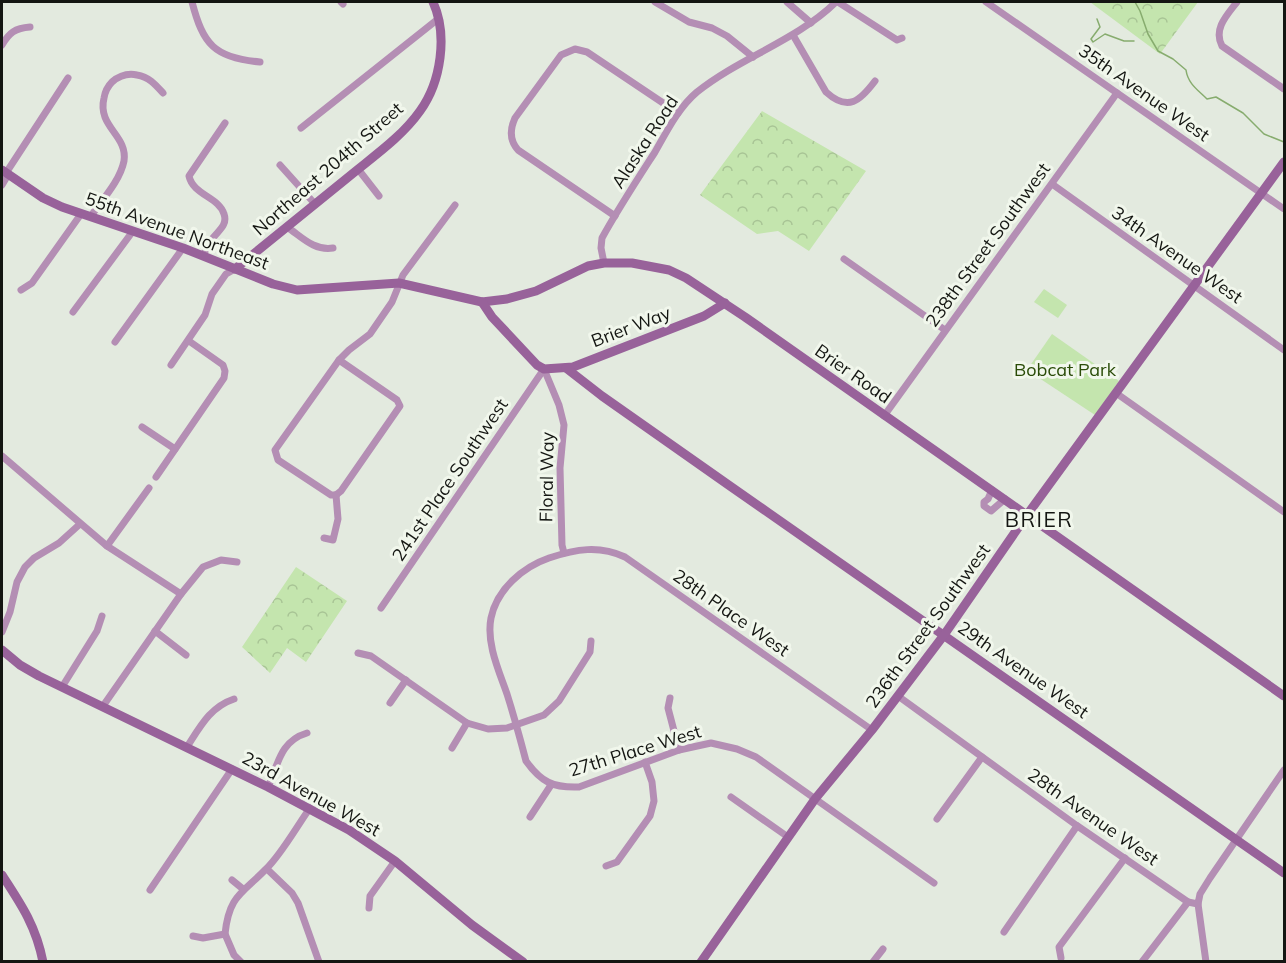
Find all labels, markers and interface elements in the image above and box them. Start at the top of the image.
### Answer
street label: 35th Avenue West [1074,39,1214,146]
street label: Alaska Road [606,91,683,192]
street label: Northeast 204th Street [248,97,408,240]
street label: 238th Street Southwest [920,158,1055,331]
street label: 55th Avenue Northeast [82,187,272,274]
street label: 34th Avenue West [1107,201,1247,308]
street label: Brier Way [588,301,674,352]
street label: Brier Road [811,339,896,408]
park label: Bobcat Park [1014,358,1117,381]
street label: 241st Place Southwest [387,394,513,565]
street label: Floral Way [534,431,559,522]
district label: BRIER [1005,506,1073,532]
street label: 236th Street Southwest [860,539,995,712]
street label: 28th Place West [669,564,794,661]
street label: 29th Avenue West [953,616,1093,723]
street label: 27th Place West [566,719,704,782]
street label: 23rd Avenue West [238,746,385,841]
street label: 28th Avenue West [1023,763,1163,870]

